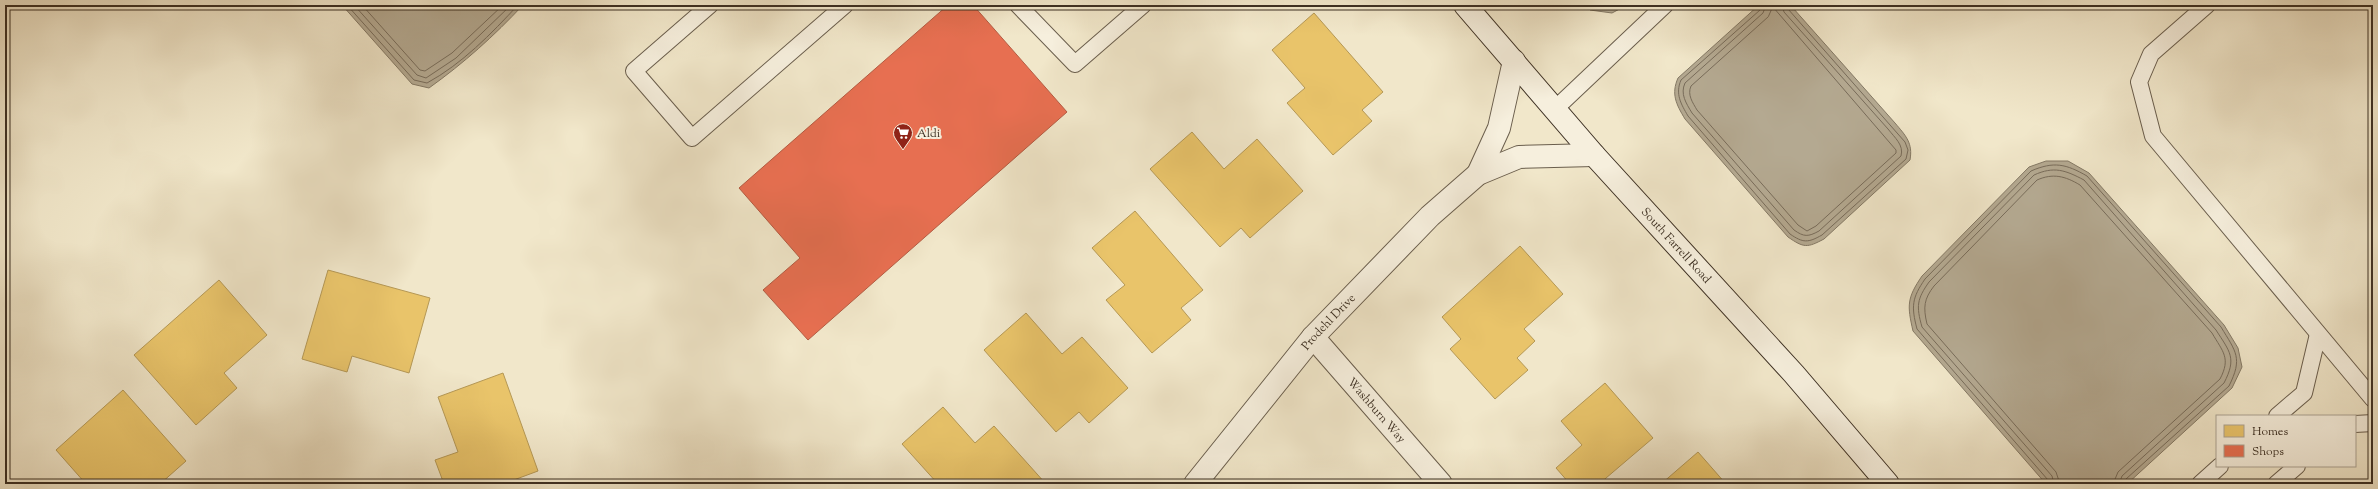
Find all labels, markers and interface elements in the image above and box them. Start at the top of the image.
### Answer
supermarket icon: Aldi [892,122,914,150]
place label: Aldi [917,125,941,143]
street label: South Farrell Road [1636,204,1715,288]
street label: Prodehl Drive [1298,290,1360,354]
street label: Washburn Way [1342,374,1409,447]
legend [2216,415,2356,467]
text: Homes [2252,423,2288,441]
text: Shops [2252,443,2284,461]

